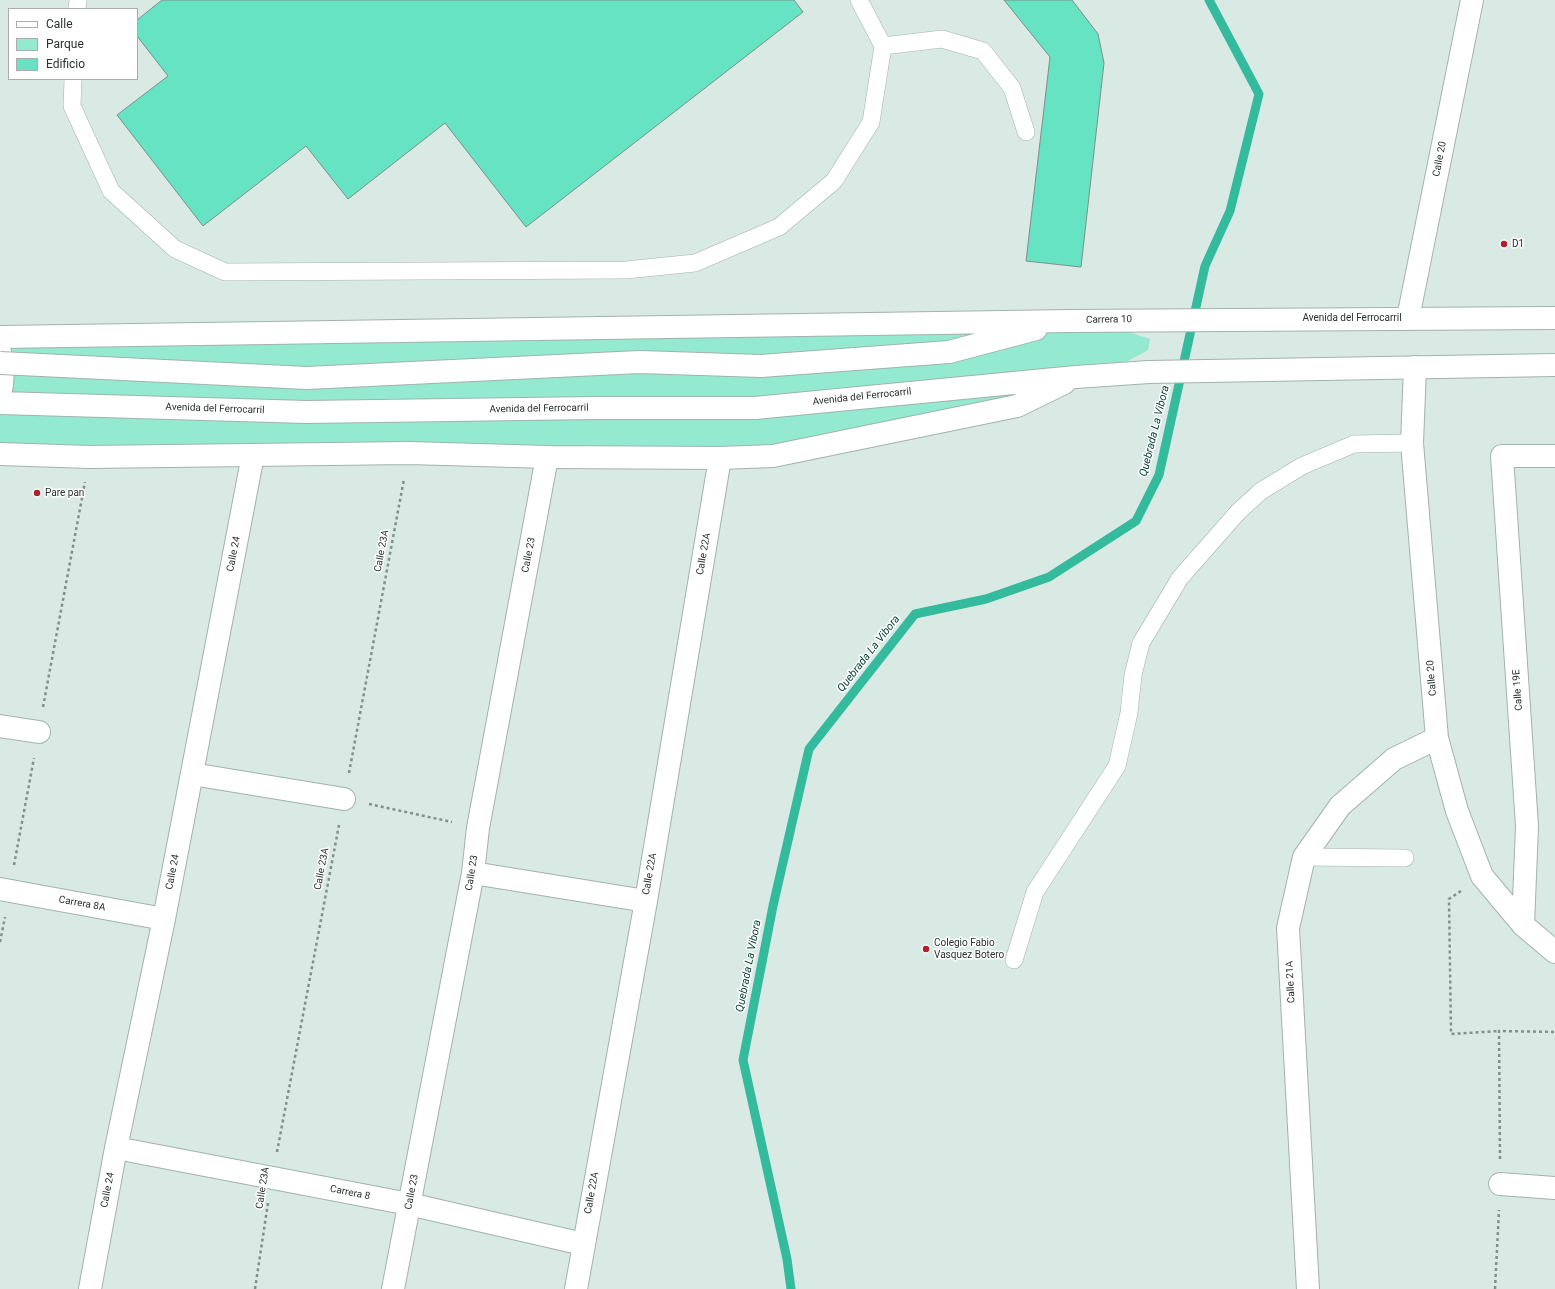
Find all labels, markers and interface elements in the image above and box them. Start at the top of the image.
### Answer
legend [8,8,138,80]
text: Calle [46,17,73,31]
text: Parque [46,37,84,51]
text: Edificio [46,57,85,71]
street label: Calle 20 [1431,140,1449,178]
place label: D1 [1512,238,1524,250]
marker: D1 [1499,239,1509,249]
street label: Avenida del Ferrocarril [1302,312,1402,324]
street label: Carrera 10 [1086,314,1132,326]
water label: Quebrada La Vibora [1137,384,1173,478]
street label: Avenida del Ferrocarril [812,386,912,408]
street label: Avenida del Ferrocarril [165,401,265,417]
street label: Avenida del Ferrocarril [489,402,589,416]
place label: Pare pan [45,487,84,499]
marker: Pare pan [32,488,42,498]
street label: Calle 23A [372,529,392,573]
street label: Calle 22A [694,532,714,576]
street label: Calle 24 [225,535,243,573]
street label: Calle 23 [520,536,538,574]
water label: Quebrada La Vibora [835,613,903,695]
street label: Calle 20 [1424,660,1440,696]
street label: Calle 19E [1511,669,1525,711]
street label: Calle 23A [312,847,332,891]
street label: Calle 22A [640,852,660,896]
street label: Calle 24 [164,853,182,891]
street label: Calle 23 [463,854,481,892]
street label: Carrera 8A [58,894,106,914]
water label: Quebrada La Vibora [734,919,764,1013]
place label: Colegio Fabio Vasquez Botero [934,937,1004,960]
marker: Colegio Fabio Vasquez Botero [921,944,931,954]
street label: Calle 21A [1284,961,1298,1003]
street label: Calle 23A [254,1166,272,1210]
street label: Calle 24 [99,1171,117,1209]
street label: Calle 22A [582,1171,602,1215]
street label: Calle 23 [403,1173,421,1211]
street label: Carrera 8 [329,1183,371,1203]

